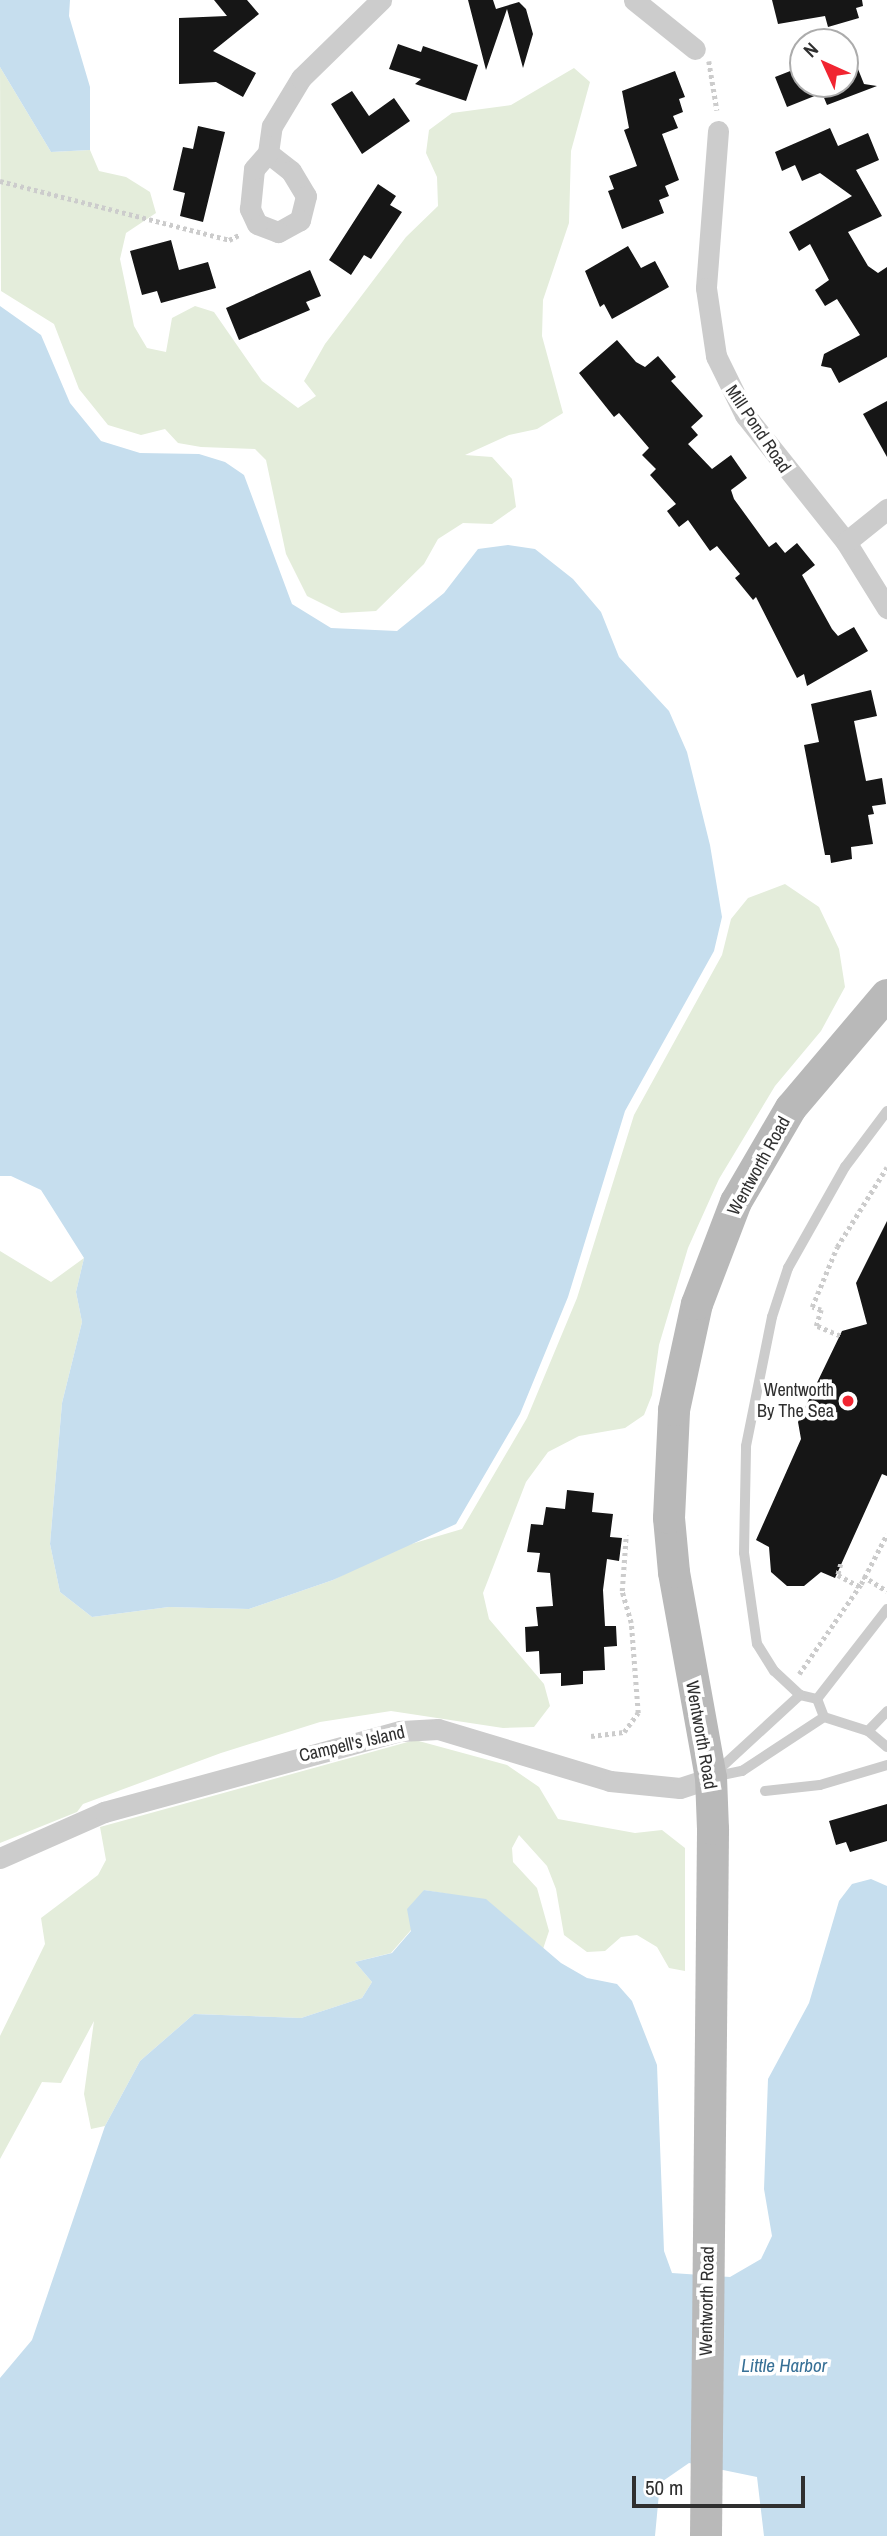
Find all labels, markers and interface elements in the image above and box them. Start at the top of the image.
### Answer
north arrow [789,28,859,98]
text: N [797,36,824,63]
street label: Mill Pond Road [721,381,795,477]
street label: Wentworth Road [723,1113,795,1219]
place label: Wentworth By The Sea [757,1380,834,1422]
marker: Wentworth By The Sea [840,1393,856,1409]
street label: Wentworth Road [681,1679,721,1791]
street label: Campell's Island [297,1721,407,1767]
street label: Wentworth Road [695,2246,719,2356]
water label: Little Harbor [741,2355,827,2377]
scale bar [635,2462,808,2506]
text: 50 m [645,2473,683,2502]

